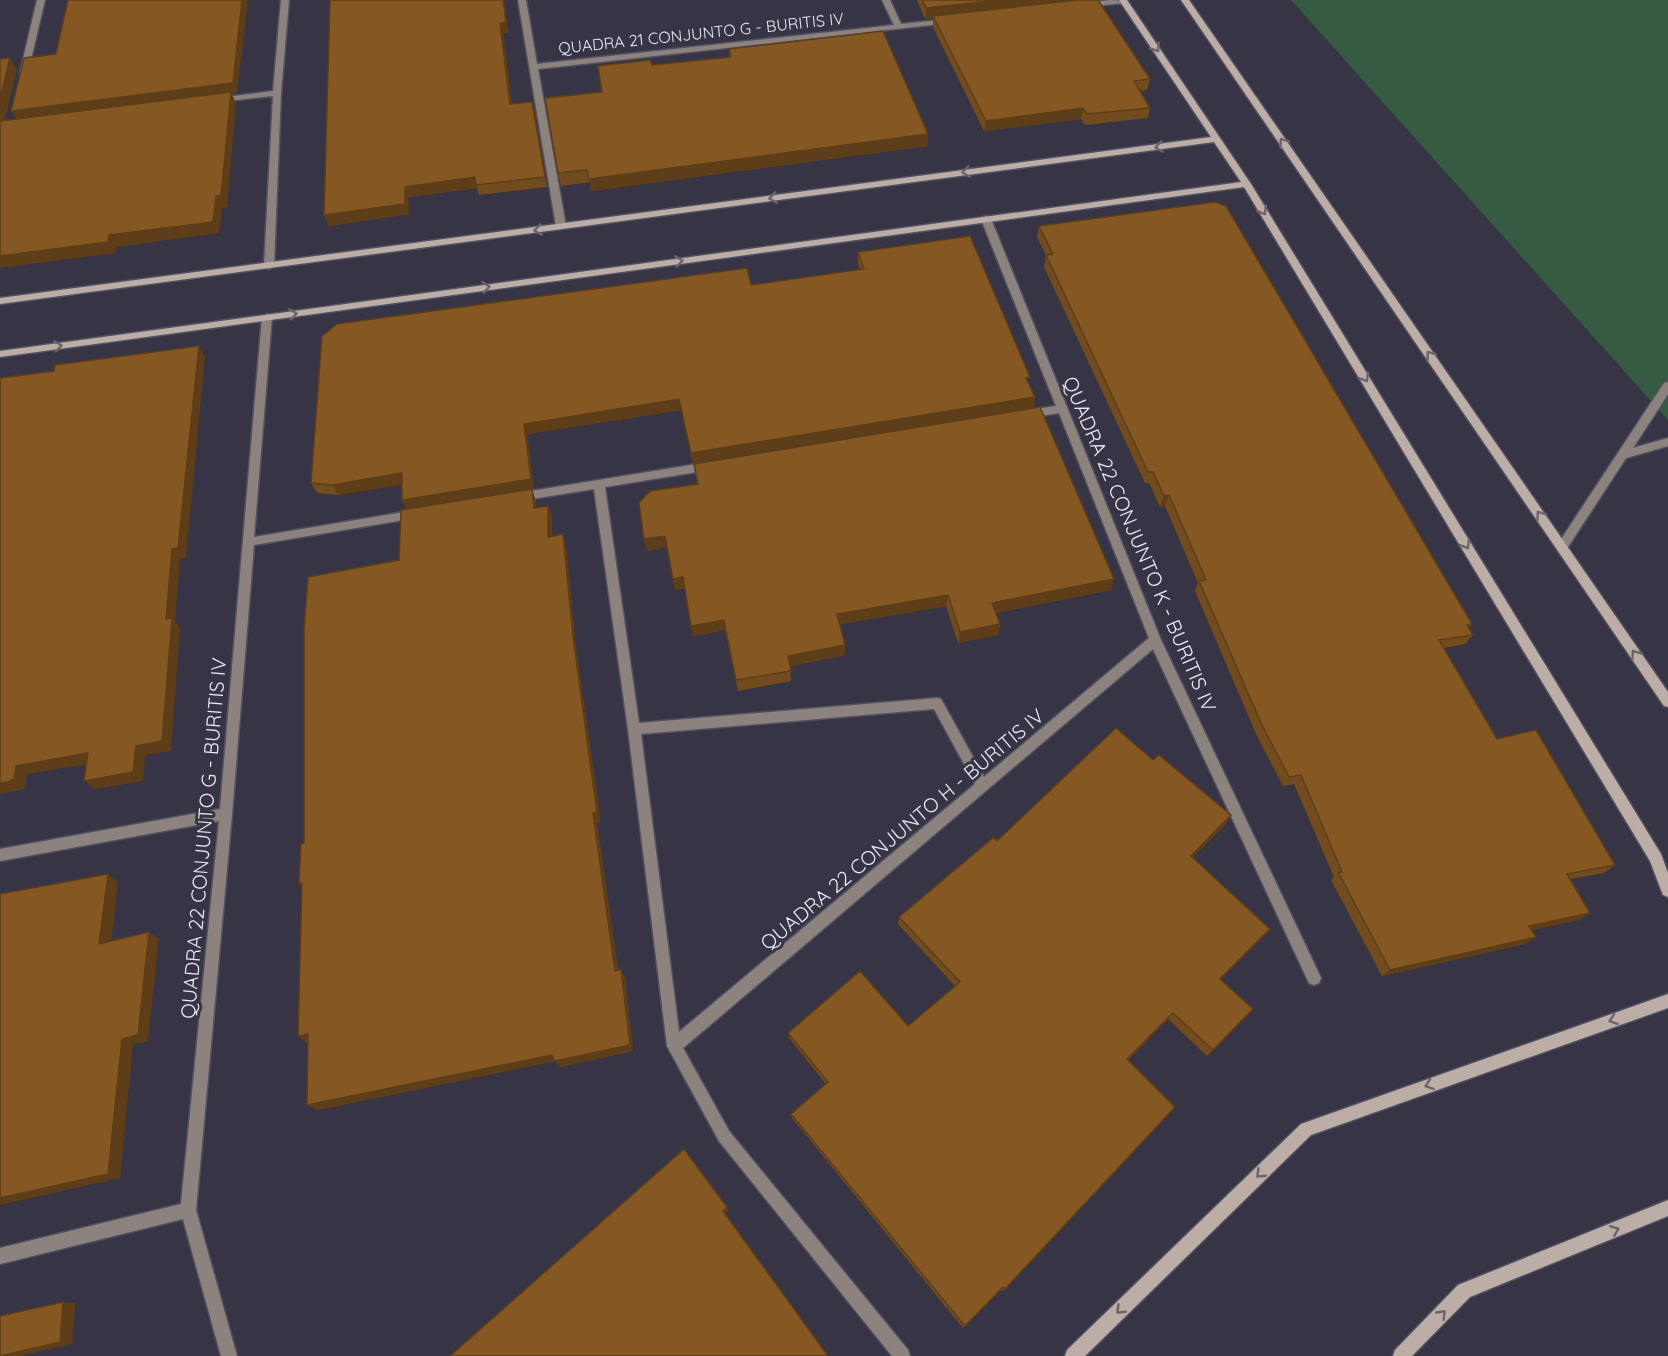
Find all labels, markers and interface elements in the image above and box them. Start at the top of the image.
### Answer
street label: QUADRA 21 CONJUNTO G - BURITIS IV [557,8,845,58]
one-way arrow [1149,42,1160,53]
one-way arrow [1279,138,1290,149]
one-way arrow [1155,140,1164,152]
one-way arrow [961,166,971,178]
one-way arrow [768,192,777,204]
one-way arrow [1256,205,1268,215]
one-way arrow [533,223,542,235]
one-way arrow [675,256,684,268]
one-way arrow [481,282,491,294]
one-way arrow [288,308,297,320]
one-way arrow [53,340,63,352]
one-way arrow [1426,350,1437,361]
one-way arrow [1357,372,1369,382]
street label: QUADRA 22 CONJUNTO K - BURITIS IV [1058,373,1222,715]
one-way arrow [1536,511,1547,522]
one-way arrow [1458,539,1470,549]
one-way arrow [1631,649,1642,660]
street label: QUADRA 22 CONJUNTO G - BURITIS IV [175,656,231,1020]
street label: QUADRA 22 CONJUNTO H - BURITIS IV [755,703,1049,955]
one-way arrow [1608,1013,1619,1026]
one-way arrow [1424,1078,1435,1091]
one-way arrow [1256,1167,1266,1178]
one-way arrow [1609,1224,1620,1237]
one-way arrow [1117,1303,1127,1314]
one-way arrow [1434,1311,1445,1322]

